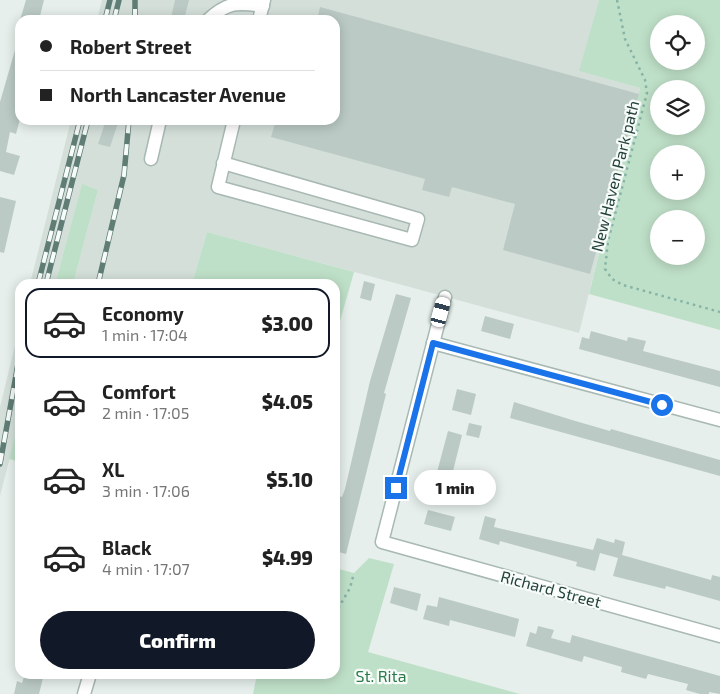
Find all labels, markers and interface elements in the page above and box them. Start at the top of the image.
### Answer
map controls [650,15,705,265]
button: locate [650,15,705,70]
text: Robert Street [70,35,191,58]
button: layers [650,80,705,135]
text: North Lancaster Avenue [70,83,286,106]
street label: New Haven Park path [587,98,643,253]
button: + [650,145,705,200]
button: − [650,210,705,265]
car [429,296,452,328]
icon: car [42,301,87,346]
text: Economy [102,302,184,325]
text: $3.00 [262,312,313,335]
text: 1 min · 17:04 [102,325,188,344]
icon: car [42,379,87,424]
text: Comfort [102,380,176,403]
text: $4.05 [262,390,313,413]
route start [651,394,673,416]
text: 2 min · 17:05 [102,403,189,422]
icon: car [42,457,87,502]
text: XL [102,458,124,481]
text: $5.10 [266,468,313,491]
callout: 1 min [414,470,496,506]
route end [385,477,407,499]
text: 1 min [435,478,475,497]
text: 3 min · 17:06 [102,481,190,500]
icon: car [42,535,87,580]
text: Black [102,536,152,559]
text: $4.99 [262,546,313,569]
text: 4 min · 17:07 [102,559,190,578]
street label: Richard Street [499,566,603,611]
button: Confirm [40,611,315,669]
park label: St. Rita [356,666,406,685]

